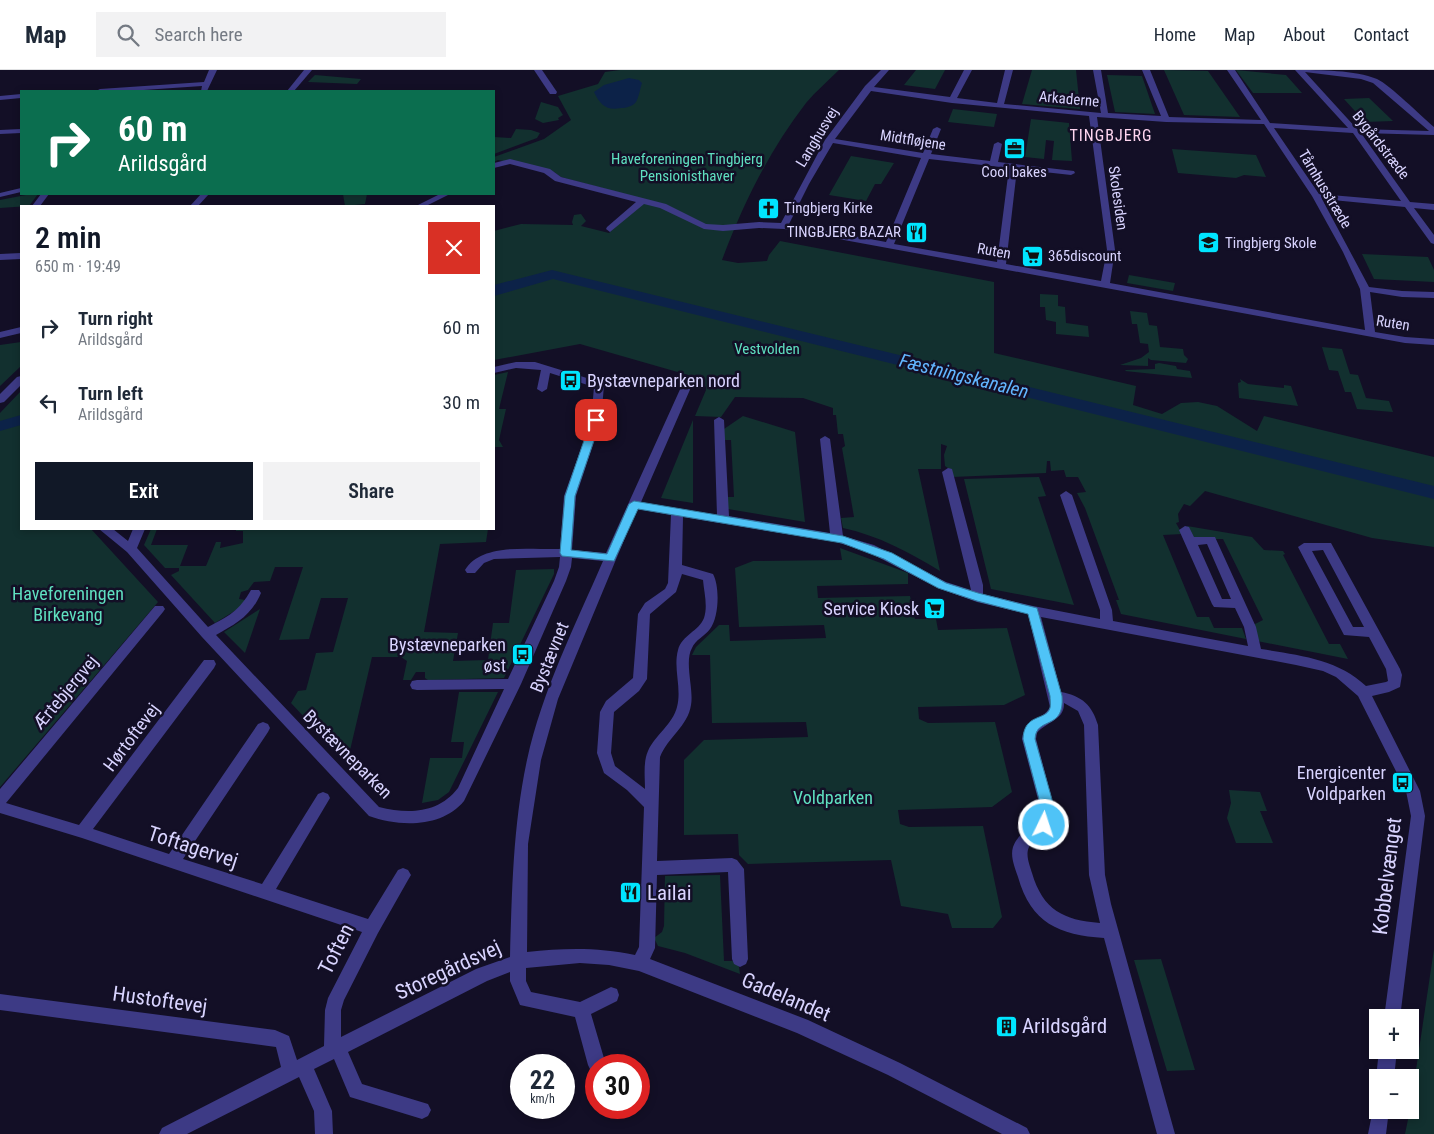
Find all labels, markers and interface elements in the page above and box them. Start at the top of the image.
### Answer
search box [96,12,446,57]
text: Map [25,21,66,49]
icon: search [114,21,142,49]
text: Search here [154,23,243,46]
text: Home [1154,24,1196,45]
text: Map [1224,24,1255,45]
text: About [1283,24,1325,45]
text: Contact [1353,24,1409,45]
street label: Arkaderne [1038,87,1100,111]
street label: Langhusvej [792,104,842,170]
street label: Bygårdstræde [1349,107,1413,183]
text: 60 m [118,109,187,150]
icon: right [35,110,100,175]
street label: Midtfløjene [879,126,947,154]
district label: TINGBJERG [1069,126,1153,145]
office icon: Cool bakes [1002,137,1026,161]
street label: Tårnhusstræde [1294,146,1356,232]
park label: Haveforeningen Tingbjerg Pensionisthaver [611,150,763,185]
text: Arildsgård [118,151,207,176]
place label: Cool bakes [981,163,1047,181]
street label: Skolesiden [1105,165,1131,231]
church icon: Tingbjerg Kirke [756,196,780,220]
place label: Tingbjerg Kirke [784,199,873,217]
text: 2 min [35,220,101,255]
restaurant icon: TINGBJERG BAZAR [905,220,929,244]
button: close [428,222,480,274]
place label: TINGBJERG BAZAR [787,223,901,241]
school or university icon: Tingbjerg Skole [1197,231,1221,255]
place label: Tingbjerg Skole [1225,234,1317,252]
street label: Ruten [976,239,1012,263]
supermarket icon: 365discount [1020,244,1044,268]
place label: 365discount [1048,247,1121,265]
text: 650 m · 19:49 [35,257,121,276]
text: Turn right [78,307,153,330]
street label: Ruten [1375,311,1411,335]
icon: right [35,314,63,342]
text: 60 m [443,316,480,339]
text: Arildsgård [78,330,143,349]
park label: Vestvolden [734,340,800,358]
water label: Fæstningskanalen [897,349,1031,403]
bus stop icon: Bystævneparken nord [559,368,583,392]
place label: Bystævneparken nord [587,370,740,391]
text: Turn left [78,382,143,405]
icon: left [35,389,63,417]
text: 30 m [443,391,480,414]
pin [575,399,617,441]
text: Arildsgård [78,405,143,424]
icon: arrive [582,406,610,434]
button: Exit [35,462,253,520]
button: Share [263,462,480,520]
park label: Haveforeningen Birkevang [12,583,124,625]
supermarket icon: Service Kiosk [923,596,947,620]
place label: Service Kiosk [824,598,919,619]
street label: Bystævnet [525,619,573,695]
place label: Bystævneparken øst [389,634,506,676]
bus stop icon: Bystævneparken øst [510,642,534,666]
street label: Ærtebjergvej [27,651,102,734]
street label: Hørtoftevej [99,699,163,775]
street label: Bystævneparken [299,705,397,803]
place label: Energicenter Voldparken [1297,762,1387,804]
bus stop icon: Energicenter Voldparken [1390,770,1414,794]
park label: Voldparken [793,787,873,808]
position arrow [1017,798,1069,850]
street label: Kobbelvænget [1368,816,1406,936]
street label: Toftagervej [145,821,241,873]
restaurant icon: Lailai [619,881,643,905]
place label: Lailai [647,881,692,905]
street label: Toften [313,920,359,978]
street label: Storegårdsvej [391,935,505,1005]
street label: Gadelandet [738,968,834,1026]
street label: Hustoftevej [111,981,209,1019]
map controls [1369,1009,1419,1119]
button: + [1369,1009,1419,1059]
building icon: Arildsgård [994,1014,1018,1038]
place label: Arildsgård [1022,1014,1107,1038]
speed limit sign: 30 [585,1054,650,1119]
text: 22 [530,1066,555,1095]
button: − [1369,1069,1419,1119]
text: km/h [530,1092,555,1106]

